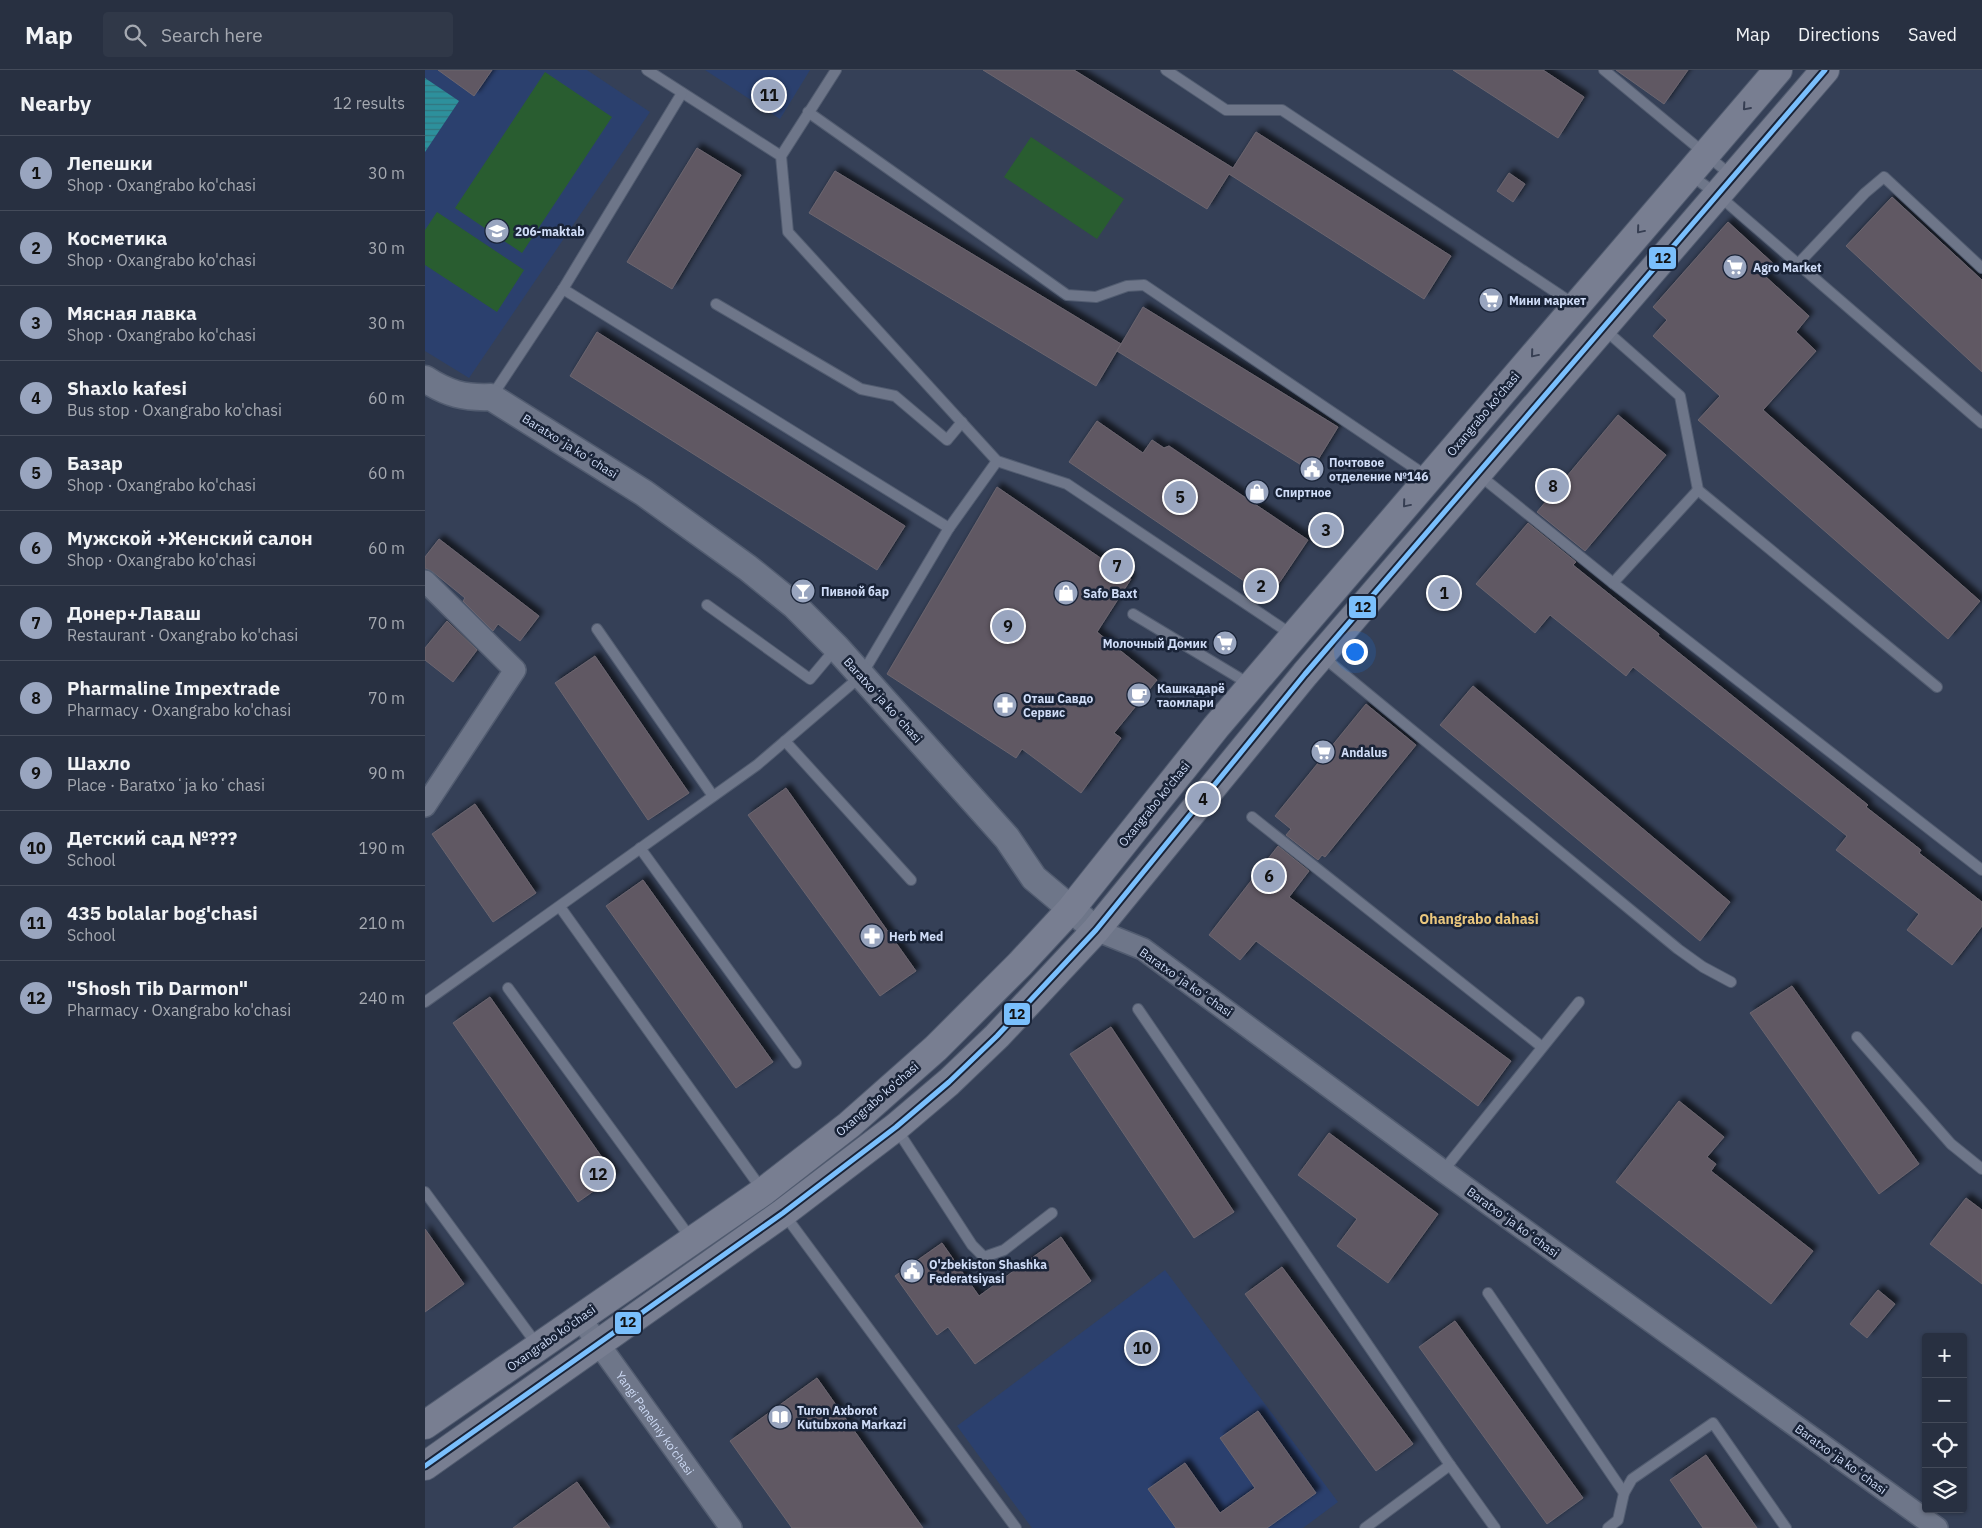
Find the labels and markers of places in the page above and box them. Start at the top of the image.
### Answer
pin: 11 [753,76,785,114]
school or university icon: 206-maktab [484,218,510,244]
place label: 206-maktab [515,224,585,239]
supermarket icon: Agro Market [1722,254,1748,280]
place label: Agro Market [1753,260,1822,275]
supermarket icon: Мини маркет [1478,287,1504,313]
place label: Мини маркет [1509,293,1586,308]
place label: Почтовое отделение №146 [1329,455,1428,484]
public building icon: Почтовое отделение №146 [1299,456,1325,482]
pin: 8 [1537,467,1569,505]
pin: 5 [1164,478,1196,516]
shop icon: Спиртное [1244,479,1270,505]
place label: Спиртное [1275,485,1332,500]
pin: 3 [1310,511,1342,549]
pin: 7 [1101,547,1133,585]
pin: 2 [1245,567,1277,605]
pin: 1 [1428,574,1460,612]
bar icon: Пивной бар [790,578,816,604]
shop icon: Safo Baxt [1053,580,1079,606]
place label: Пивной бар [821,584,889,599]
place label: Safo Baxt [1083,586,1138,601]
pin: 9 [992,607,1024,645]
supermarket icon: Молочный Домик [1212,630,1238,656]
place label: Молочный Домик [1103,636,1207,651]
place label: Кашкадарё таомлари [1157,681,1225,710]
cafe icon: Кашкадарё таомлари [1126,682,1152,708]
place label: Оташ Савдо Сервис [1023,691,1094,720]
pharmacy icon: Оташ Савдо Сервис [992,692,1018,718]
supermarket icon: Andalus [1310,739,1336,765]
place label: Andalus [1341,745,1387,760]
pin: 4 [1187,780,1219,818]
pin: 6 [1253,857,1285,895]
pharmacy icon: Herb Med [859,923,885,949]
place label: Herb Med [889,929,943,944]
pin: 12 [582,1155,614,1193]
place label: O'zbekiston Shashka Federatsiyasi [929,1257,1047,1286]
public building icon: O'zbekiston Shashka Federatsiyasi [899,1258,925,1284]
pin: 10 [1126,1329,1158,1367]
place label: Turon Axborot Kutubxona Markazi [797,1403,906,1432]
library icon: Turon Axborot Kutubxona Markazi [767,1404,793,1430]

